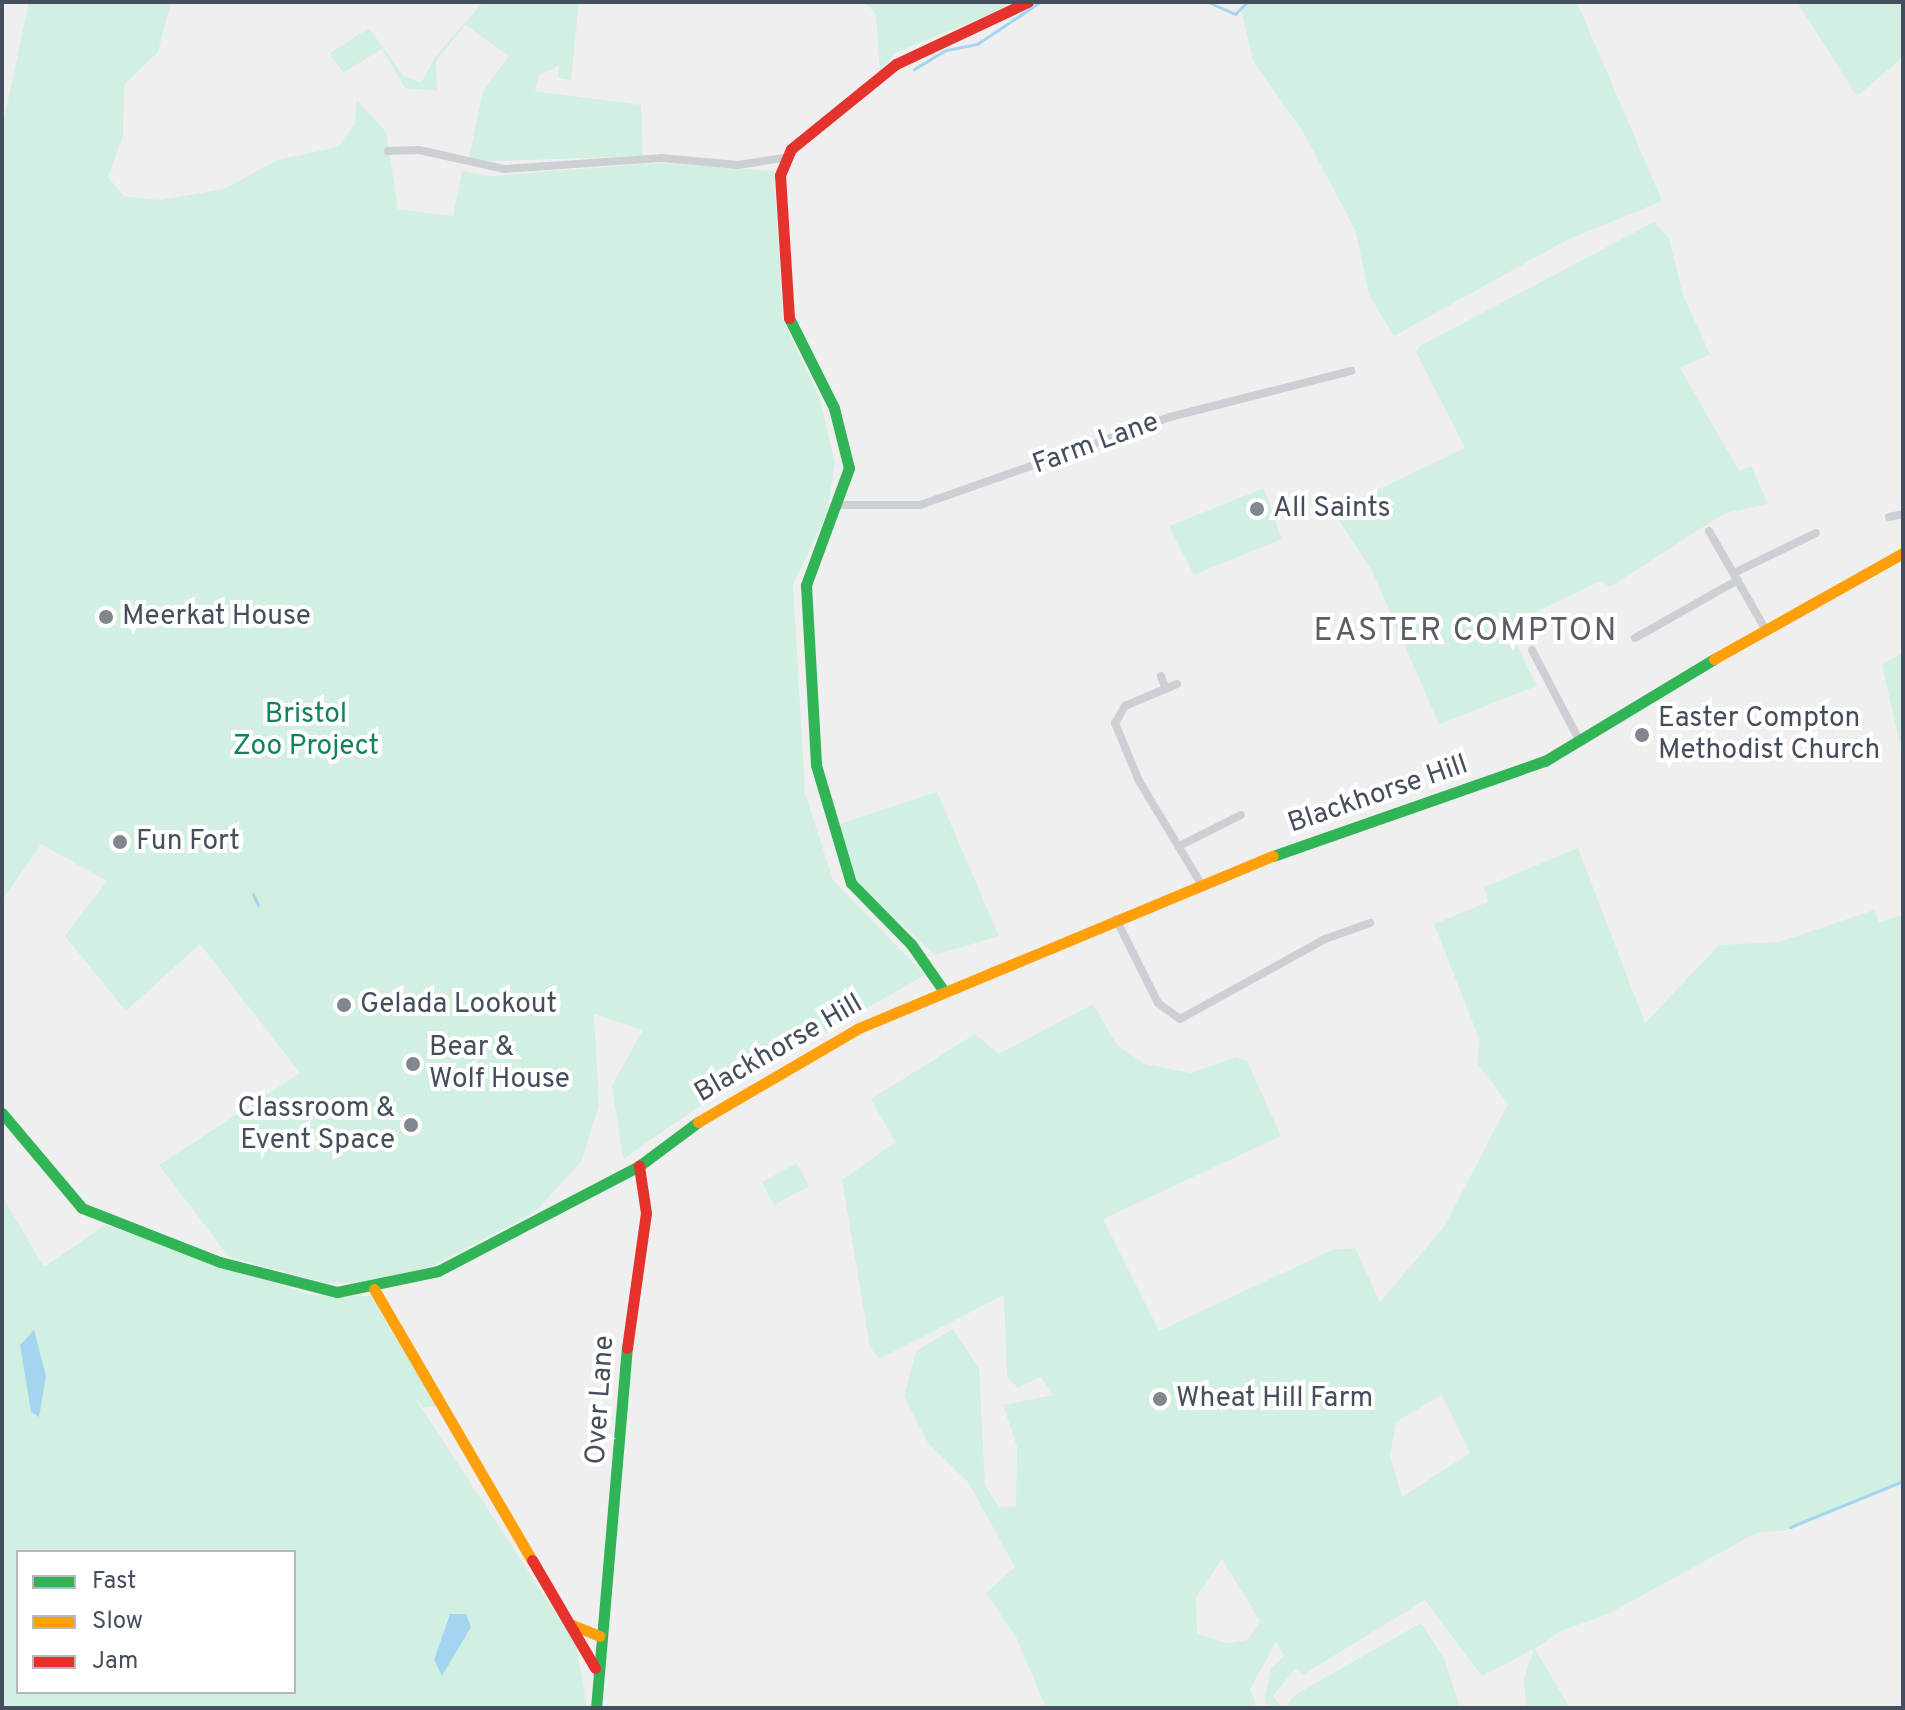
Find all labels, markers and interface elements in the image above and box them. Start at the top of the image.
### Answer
street label: Farm Lane [1028,406,1164,482]
place label: All Saints [1273,492,1391,526]
marker: All Saints [1248,500,1266,518]
place label: Meerkat House [122,600,311,634]
marker: Meerkat House [97,608,115,626]
district label: EASTER COMPTON [1313,613,1619,651]
park label: Bristol Zoo Project [233,698,379,764]
place label: Easter Compton Methodist Church [1658,702,1880,768]
marker: Easter Compton Methodist Church [1633,726,1651,744]
street label: Blackhorse Hill [1284,749,1472,841]
place label: Fun Fort [136,825,240,859]
marker: Fun Fort [111,833,129,851]
street label: Blackhorse Hill [689,987,869,1111]
place label: Gelada Lookout [360,988,557,1022]
marker: Gelada Lookout [335,996,353,1014]
place label: Bear & Wolf House [429,1031,570,1097]
marker: Bear & Wolf House [404,1055,422,1073]
place label: Classroom & Event Space [238,1092,395,1158]
marker: Classroom & Event Space [402,1116,420,1134]
street label: Over Lane [580,1334,622,1466]
place label: Wheat Hill Farm [1176,1382,1373,1416]
marker: Wheat Hill Farm [1151,1390,1169,1408]
legend [16,1550,296,1694]
text: Fast [92,1567,136,1597]
text: Slow [92,1607,143,1637]
text: Jam [92,1647,138,1677]

